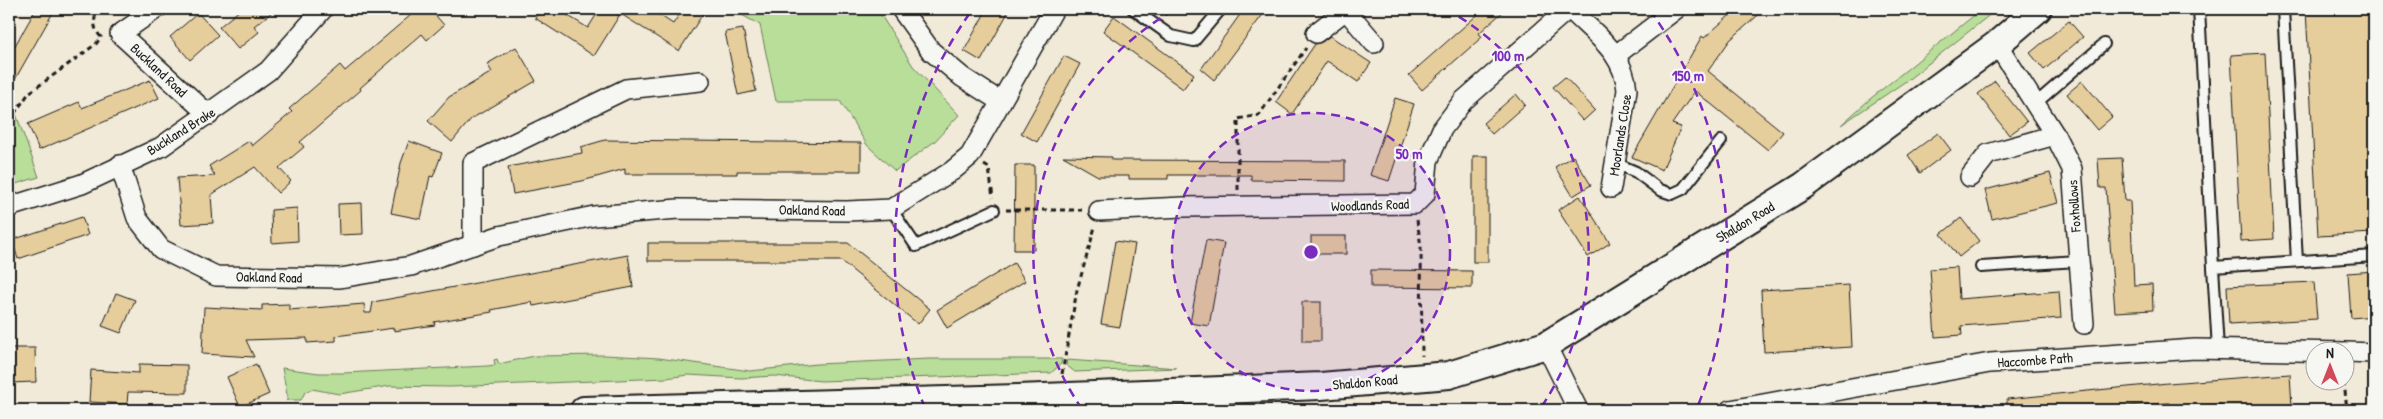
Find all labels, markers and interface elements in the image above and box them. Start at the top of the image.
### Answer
street label: Buckland Road [127,38,192,101]
text: 100 m [1492,45,1524,66]
text: 150 m [1672,65,1704,86]
street label: Moorlands Close [1604,92,1635,177]
street label: Buckland Brake [143,102,219,159]
text: 50 m [1396,143,1422,164]
street label: Foxhollows [2062,179,2085,234]
street label: Woodlands Road [1331,194,1410,215]
street label: Shaldon Road [1712,196,1778,246]
street label: Oakland Road [779,199,846,220]
centre of rings [1302,243,1320,261]
street label: Oakland Road [236,266,303,287]
north arrow [2306,342,2356,392]
text: N [2326,343,2334,362]
street label: Haccombe Path [1997,347,2073,372]
street label: Shaldon Road [1332,369,1399,394]

